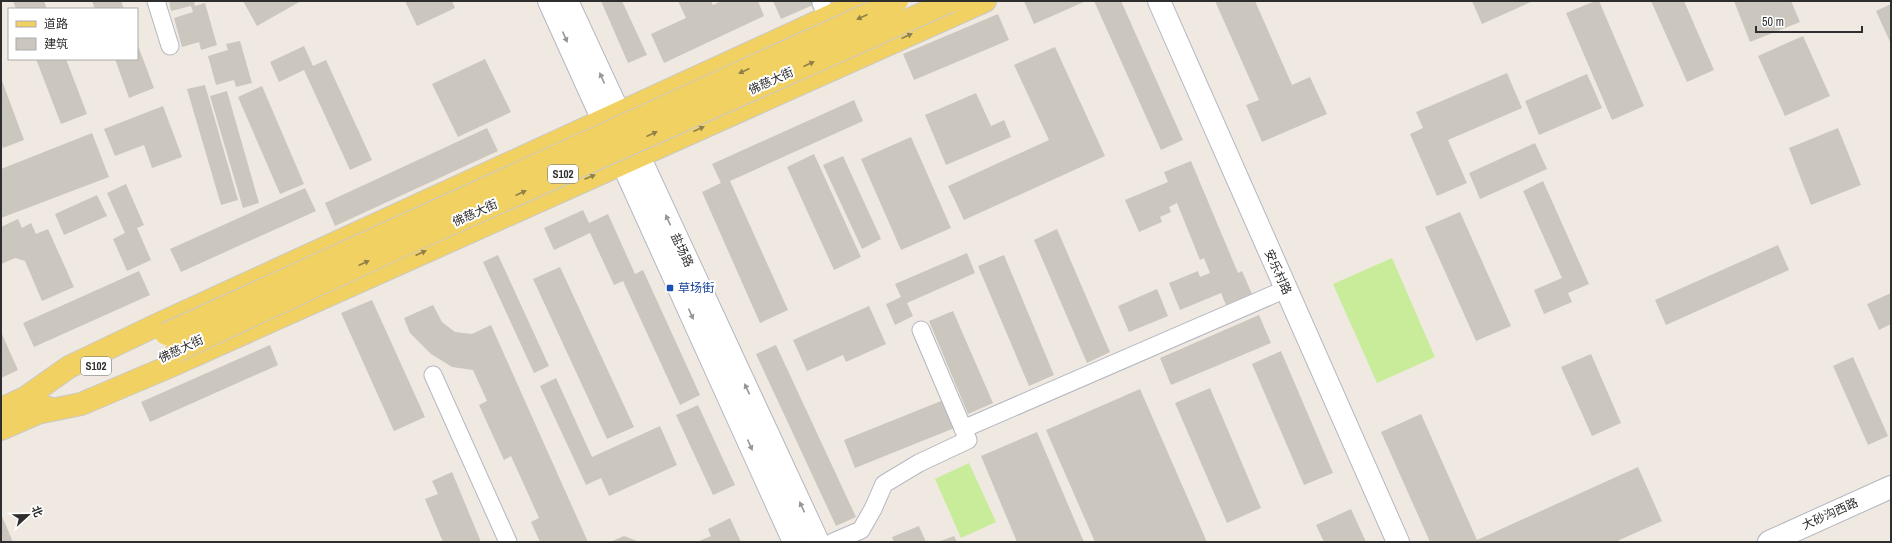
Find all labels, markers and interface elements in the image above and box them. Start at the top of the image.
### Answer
legend [8,8,138,60]
scale bar [1756,8,1862,34]
one-way arrow [856,14,868,20]
text: 50 m [1762,14,1784,30]
text: 道路 [44,16,68,32]
one-way arrow [562,31,568,42]
one-way arrow [902,33,913,39]
text: 建筑 [44,36,68,52]
one-way arrow [804,61,815,67]
street label: 佛慈大街 [746,64,796,98]
one-way arrow [738,68,749,74]
one-way arrow [598,71,604,83]
one-way arrow [694,126,705,132]
one-way arrow [646,131,658,137]
road number: S102 [548,165,578,183]
one-way arrow [585,174,596,180]
one-way arrow [515,190,526,196]
street label: 佛慈大街 [450,196,500,230]
one-way arrow [665,215,671,226]
street label: 盐场路 [667,230,697,270]
street label: 安乐村路 [1261,247,1295,297]
one-way arrow [415,250,427,257]
one-way arrow [358,260,370,266]
place label: 草场街 [678,280,714,296]
marker: 草场街 [665,283,675,293]
one-way arrow [688,308,694,319]
street label: 佛慈大街 [156,332,206,366]
road number: S102 [81,357,111,375]
one-way arrow [744,383,750,394]
one-way arrow [747,439,753,451]
street label: 大砂沟西路 [1799,494,1861,534]
north arrow [8,495,48,535]
one-way arrow [799,501,805,512]
text: 北 [29,504,46,519]

